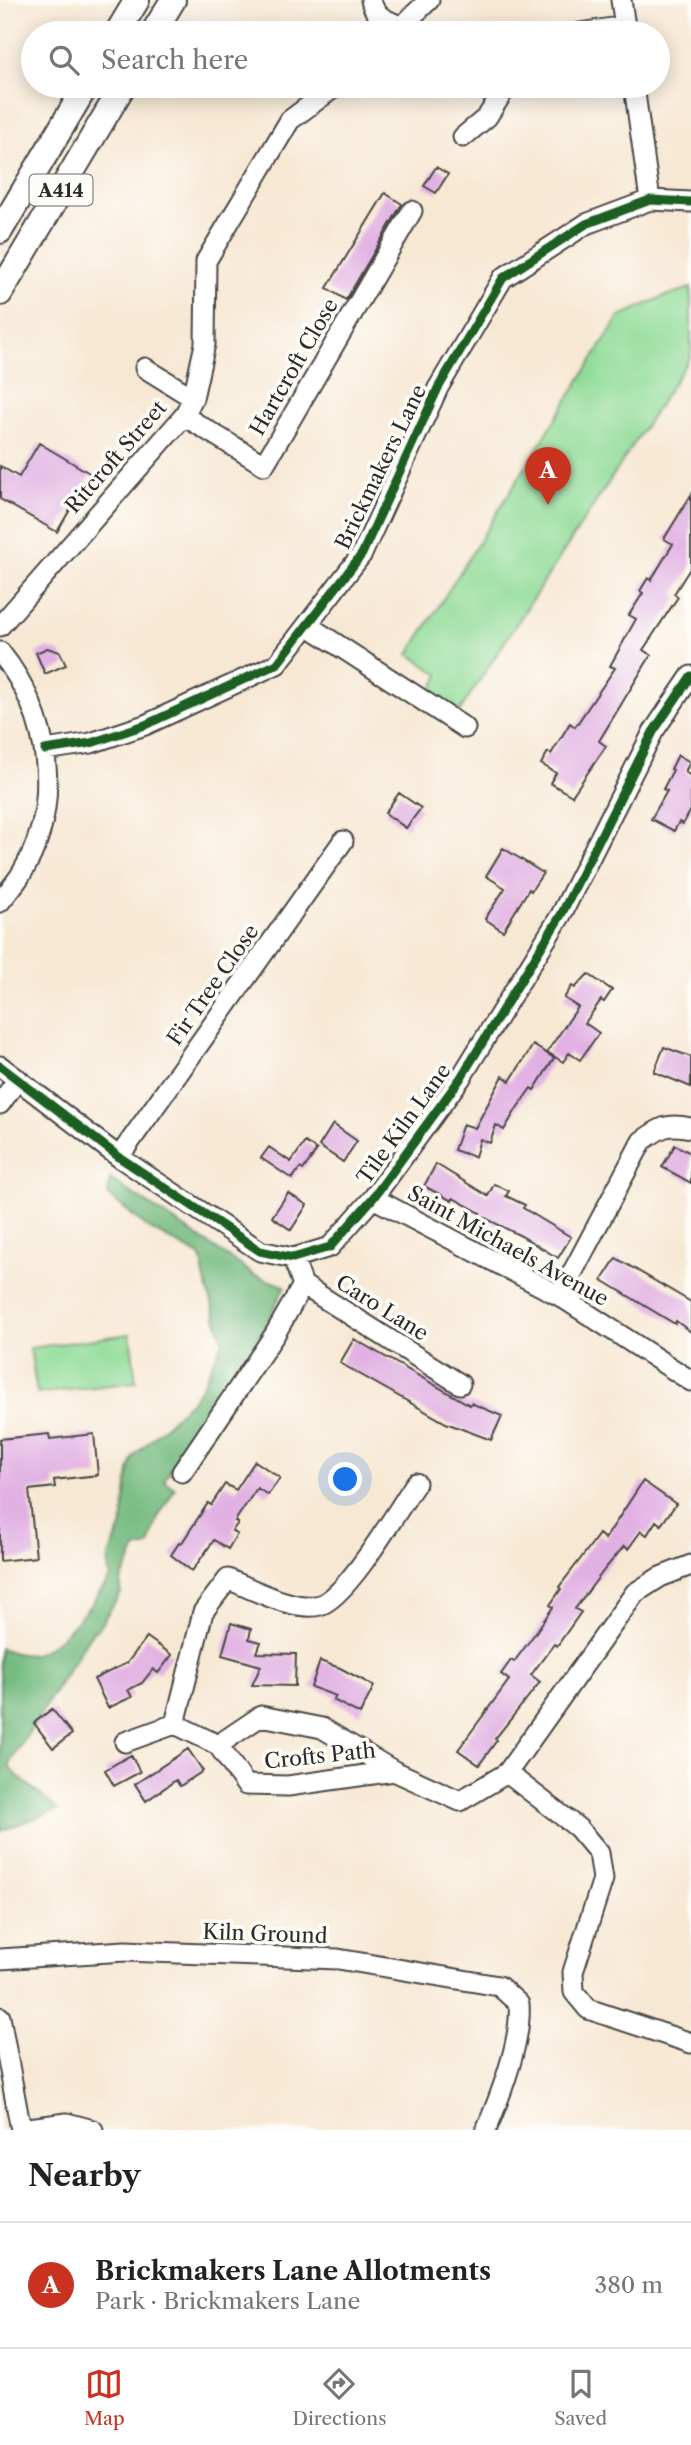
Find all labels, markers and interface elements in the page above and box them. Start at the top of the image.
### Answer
search box [21,21,670,98]
icon: search [45,41,83,79]
text: Search here [101,44,248,76]
road number: A414 [29,174,92,206]
street label: Hartcroft Close [244,294,343,440]
street label: Brickmakers Lane [330,380,431,553]
street label: Ritcroft Street [60,395,172,518]
pin: A [525,447,571,505]
street label: Fir Tree Close [162,919,263,1050]
street label: Tile Kiln Lane [351,1059,456,1189]
street label: Saint Michaels Avenue [404,1180,613,1311]
street label: Caro Lane [332,1269,433,1346]
your location [328,1462,362,1496]
street label: Crofts Path [263,1737,377,1774]
street label: Kiln Ground [202,1919,328,1948]
text: Nearby [28,2157,141,2194]
text: Brickmakers Lane Allotments [95,2255,491,2287]
text: A [42,2271,60,2299]
text: 380 m [595,2271,663,2299]
text: Park · Brickmakers Lane [95,2287,360,2315]
tab: Map [84,2365,125,2430]
tab: Directions [293,2365,386,2430]
tab: Saved [554,2365,607,2430]

